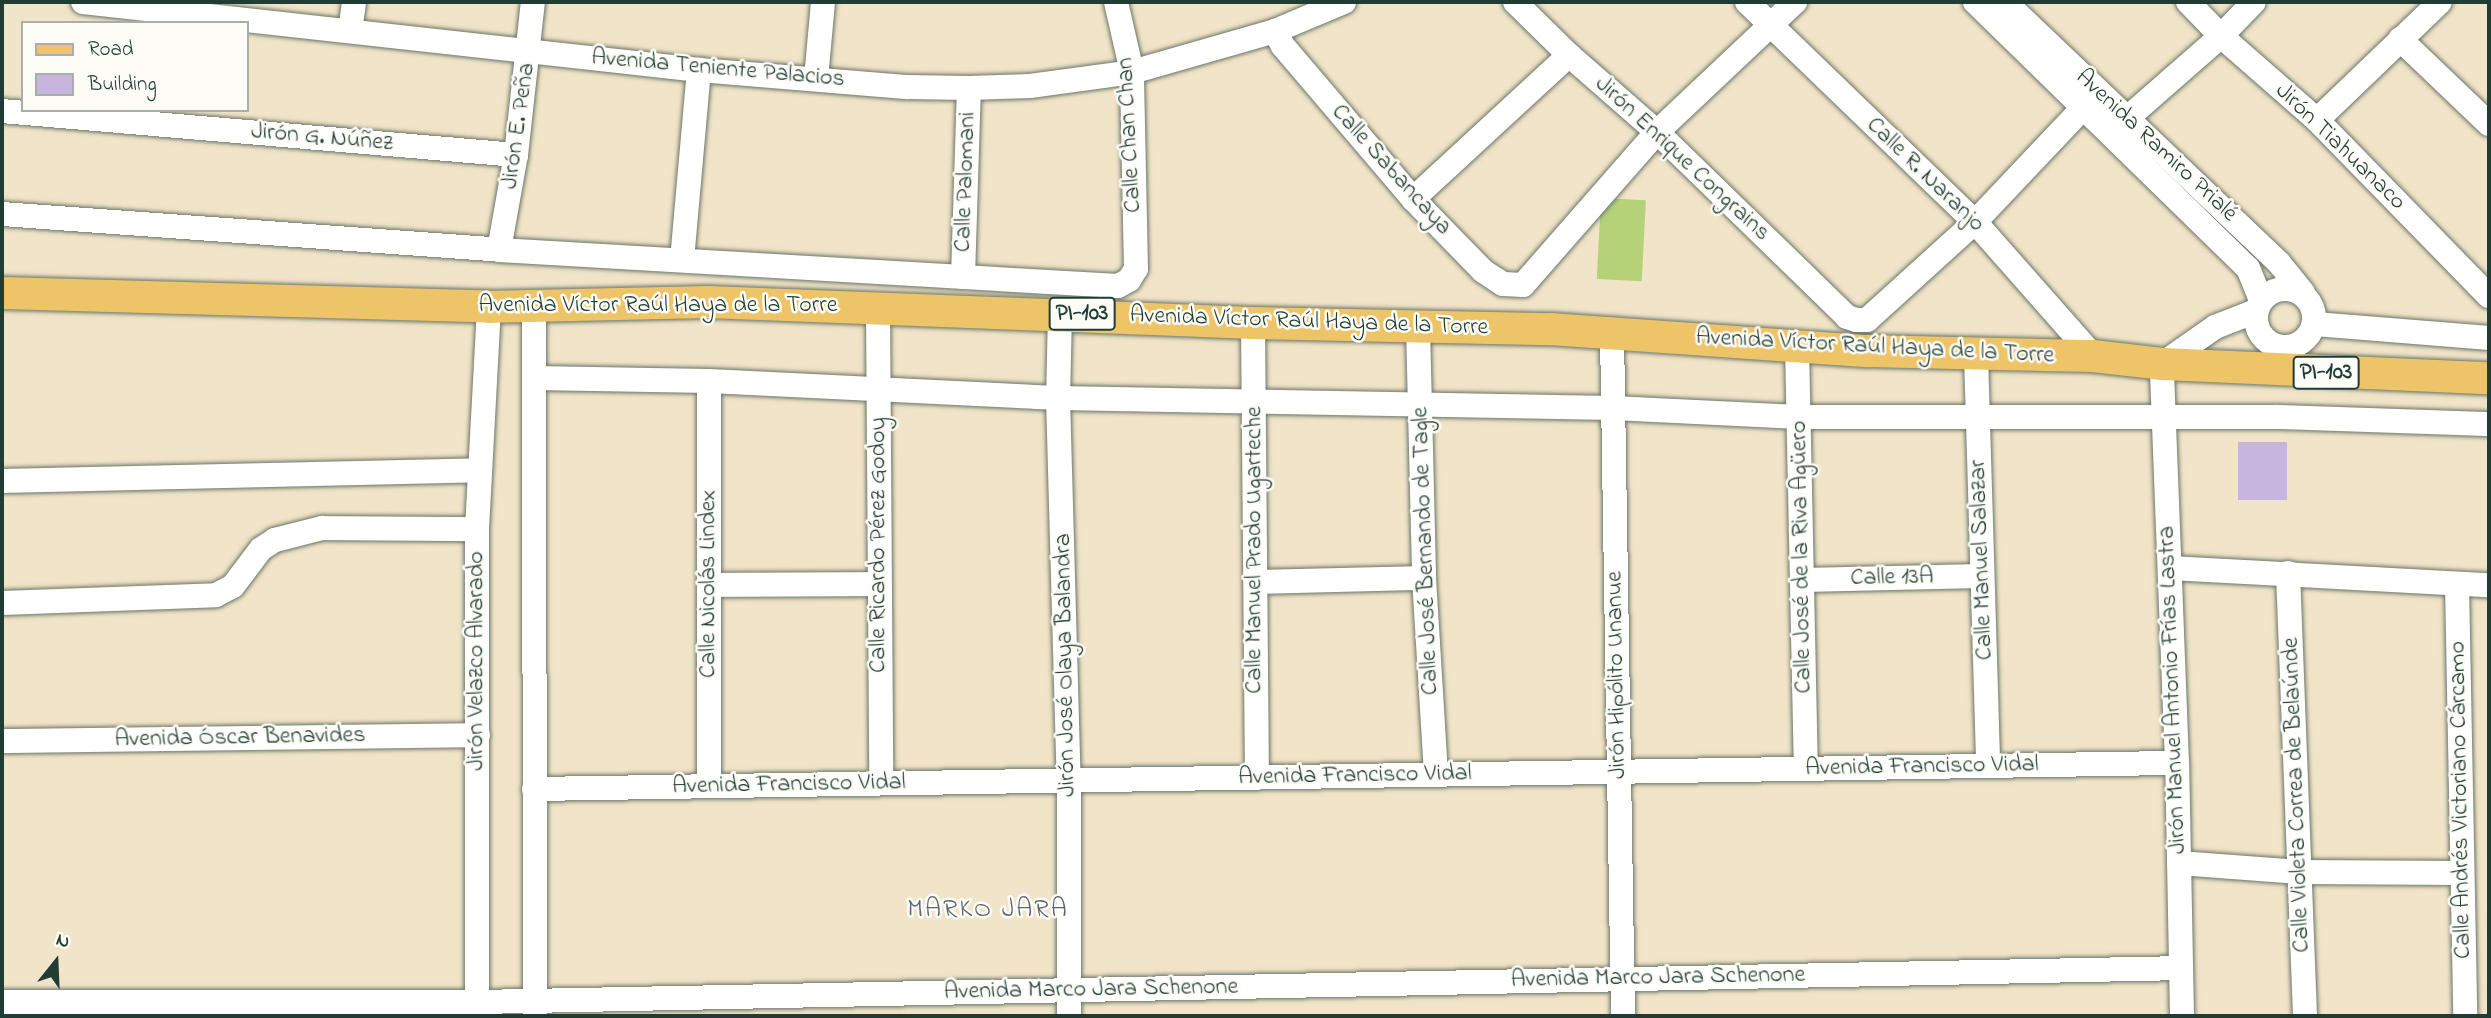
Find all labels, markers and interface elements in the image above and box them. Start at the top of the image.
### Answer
legend [21,21,248,112]
text: Road [88,35,134,65]
street label: Avenida Teniente Palacios [590,44,846,94]
street label: Calle Chan Chan [1112,57,1148,213]
street label: Jirón E. Peña [496,61,542,191]
street label: Avenida Ramiro Prialé [2069,63,2243,229]
text: Building [88,70,157,100]
street label: Jirón Enrique Congrains [1588,70,1776,248]
street label: Jirón Tiahuanaco [2269,77,2411,217]
street label: Calle Sabancaya [1325,98,1457,242]
street label: Calle Palomani [949,111,983,253]
street label: Calle R. Naranjo [1860,111,1990,239]
street label: Jirón G. Núñez [250,117,394,159]
street label: Avenida Víctor Raúl Haya de la Torre [479,292,837,320]
road number: PI-103 [1047,294,1117,334]
street label: Avenida Víctor Raúl Haya de la Torre [1129,301,1489,343]
street label: Avenida Víctor Raúl Haya de la Torre [1695,323,2055,371]
road number: PI-103 [2291,354,2361,392]
street label: Calle Manuel Prado Ugarteche [1241,406,1269,694]
street label: Calle José Bernando de Tagle [1407,406,1445,696]
street label: Calle Ricardo Pérez Godoy [865,417,893,673]
street label: Calle José de la Riva Agüero [1785,420,1819,694]
street label: Calle Manuel Salazar [1964,459,2000,661]
street label: Calle Nicolás Lindex [695,490,723,678]
street label: Jirón Manuel Antonio Frías Lastra [2153,525,2193,855]
street label: Jirón José Olaya Balandra [1049,533,1083,797]
street label: Jirón Velazco Alvarado [463,551,491,771]
street label: Calle 13A [1850,563,1934,593]
street label: Jirón Hipólito Unanue [1601,571,1633,779]
street label: Calle Violeta Correa de Belaúnde [2277,637,2317,953]
street label: Calle Andrés Victoriano Cárcamo [2444,641,2478,959]
street label: Avenida Óscar Benavides [114,721,366,755]
street label: Avenida Francisco Vidal [1805,751,2039,783]
street label: Avenida Francisco Vidal [1238,760,1472,792]
street label: Avenida Francisco Vidal [672,769,906,801]
district label: MARKO JARA [909,895,1067,927]
north arrow [21,927,91,997]
text: N [52,927,73,956]
street label: Avenida Marco Jara Schenone [1511,961,1805,995]
street label: Avenida Marco Jara Schenone [944,973,1238,1007]

